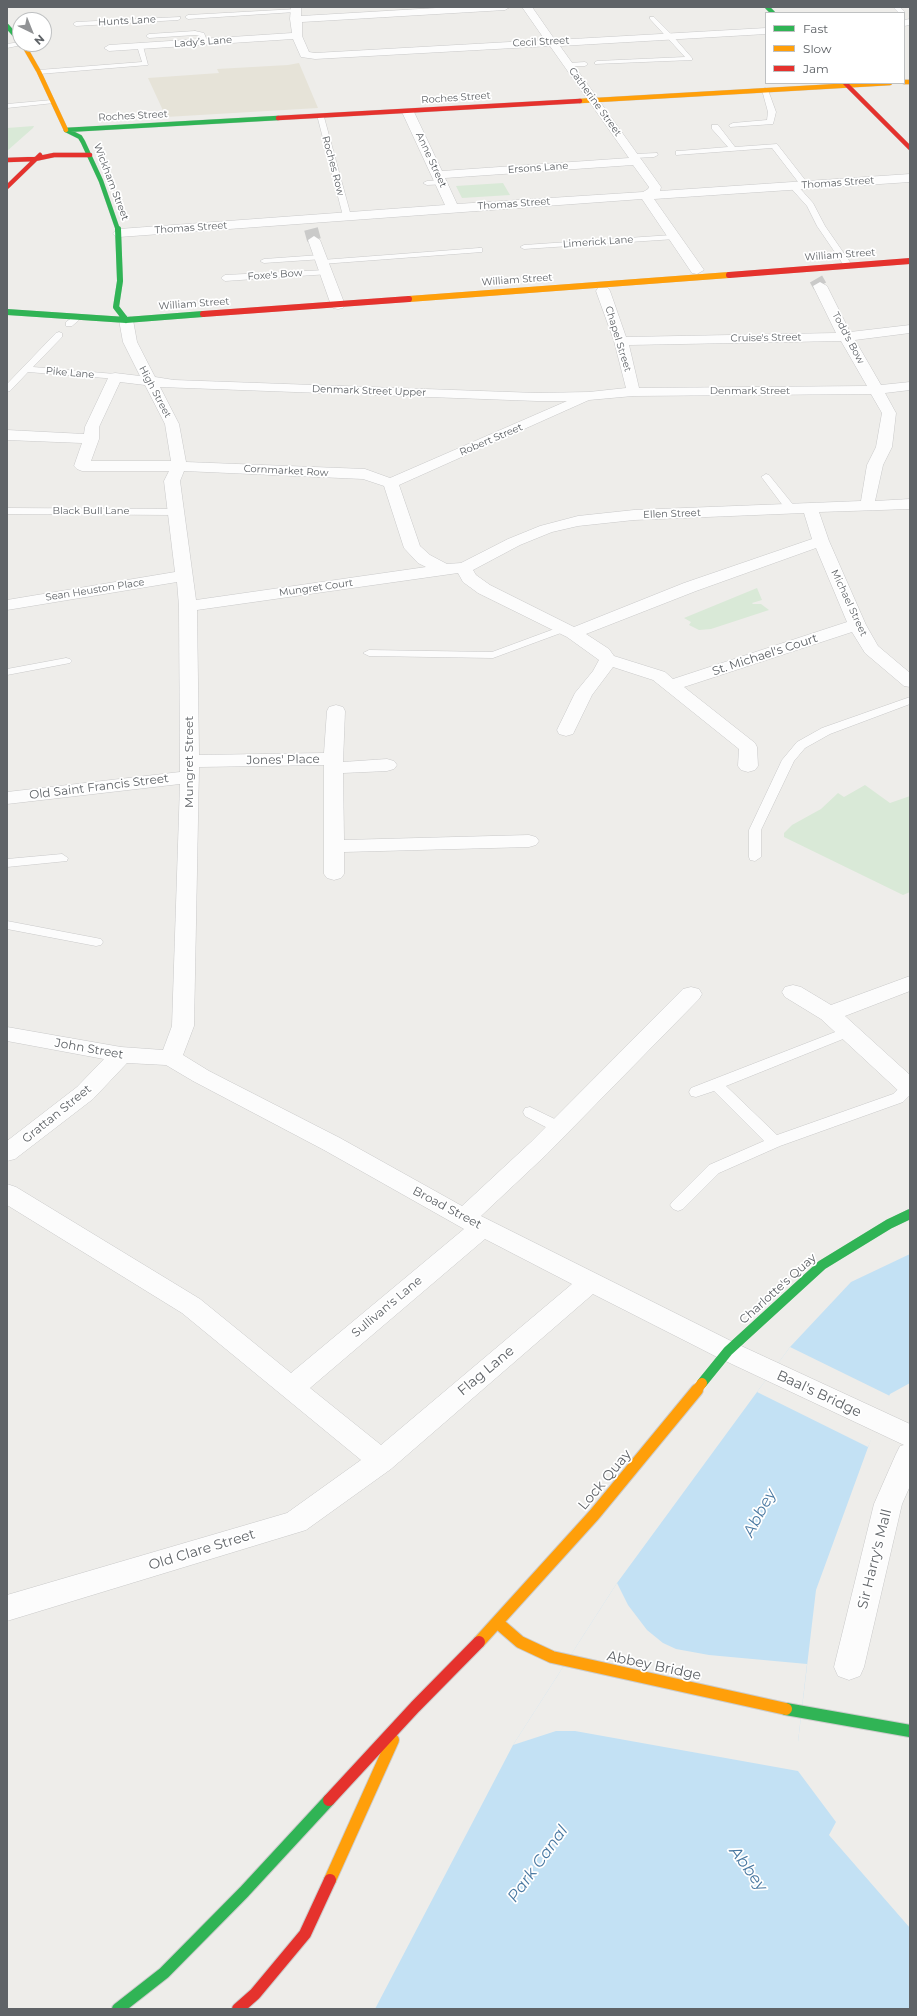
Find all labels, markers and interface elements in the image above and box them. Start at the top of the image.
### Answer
north arrow [12,12,52,52]
legend [765,12,905,84]
street label: Hunts Lane [98,13,156,29]
text: Fast [803,21,828,36]
text: N [31,32,48,48]
street label: Lady’s Lane [174,34,232,50]
street label: Cecil Street [512,35,570,49]
text: Slow [803,41,832,56]
text: Jam [803,61,829,76]
street label: Catherine Street [566,65,624,139]
street label: Roches Street [421,90,491,106]
street label: Roches Street [98,108,168,124]
street label: Anne Street [413,130,449,190]
street label: Roches Row [319,135,347,197]
street label: Wickham Street [91,142,131,222]
street label: Ersons Lane [507,160,569,176]
street label: Thomas Street [801,174,875,192]
street label: Thomas Street [477,195,551,213]
street label: Thomas Street [154,219,228,237]
street label: Limerick Lane [562,234,634,250]
street label: William Street [804,247,876,263]
street label: Foxe's Bow [247,267,303,283]
street label: William Street [481,272,553,288]
street label: William Street [158,296,230,312]
street label: Chapel Street [602,305,634,373]
street label: Todd's Bow [829,310,867,366]
street label: Cruise's Street [730,331,802,345]
street label: High Street [136,364,174,420]
street label: Pike Lane [45,365,95,381]
street label: Denmark Street Upper [312,383,426,399]
street label: Denmark Street [710,385,790,397]
street label: Robert Street [458,421,524,459]
street label: Cornmarket Row [243,463,329,479]
street label: Black Bull Lane [52,505,130,517]
street label: Ellen Street [643,507,701,521]
street label: Michael Street [828,568,870,638]
street label: Sean Heuston Place [45,576,145,604]
street label: Mungret Court [278,577,354,599]
street label: St. Michael's Court [710,631,820,679]
street label: Mungret Street [182,716,196,808]
street label: Jones' Place [246,752,320,768]
street label: Old Saint Francis Street [28,771,170,803]
street label: John Street [54,1036,124,1062]
street label: Grattan Street [20,1082,94,1146]
street label: Broad Street [410,1184,484,1232]
street label: Charlotte's Quay [737,1251,819,1327]
street label: Sullivan's Lane [349,1273,425,1341]
street label: Flag Lane [454,1343,518,1399]
street label: Baal's Bridge [774,1367,864,1421]
street label: Lock Quay [575,1446,635,1514]
water label: Abbey [739,1486,781,1540]
street label: Sir Harry's Mall [854,1507,896,1611]
street label: Old Clare Street [147,1526,257,1574]
street label: Abbey Bridge [605,1648,703,1684]
water label: Park Canal [504,1822,572,1906]
water label: Abbey [725,1843,771,1895]

